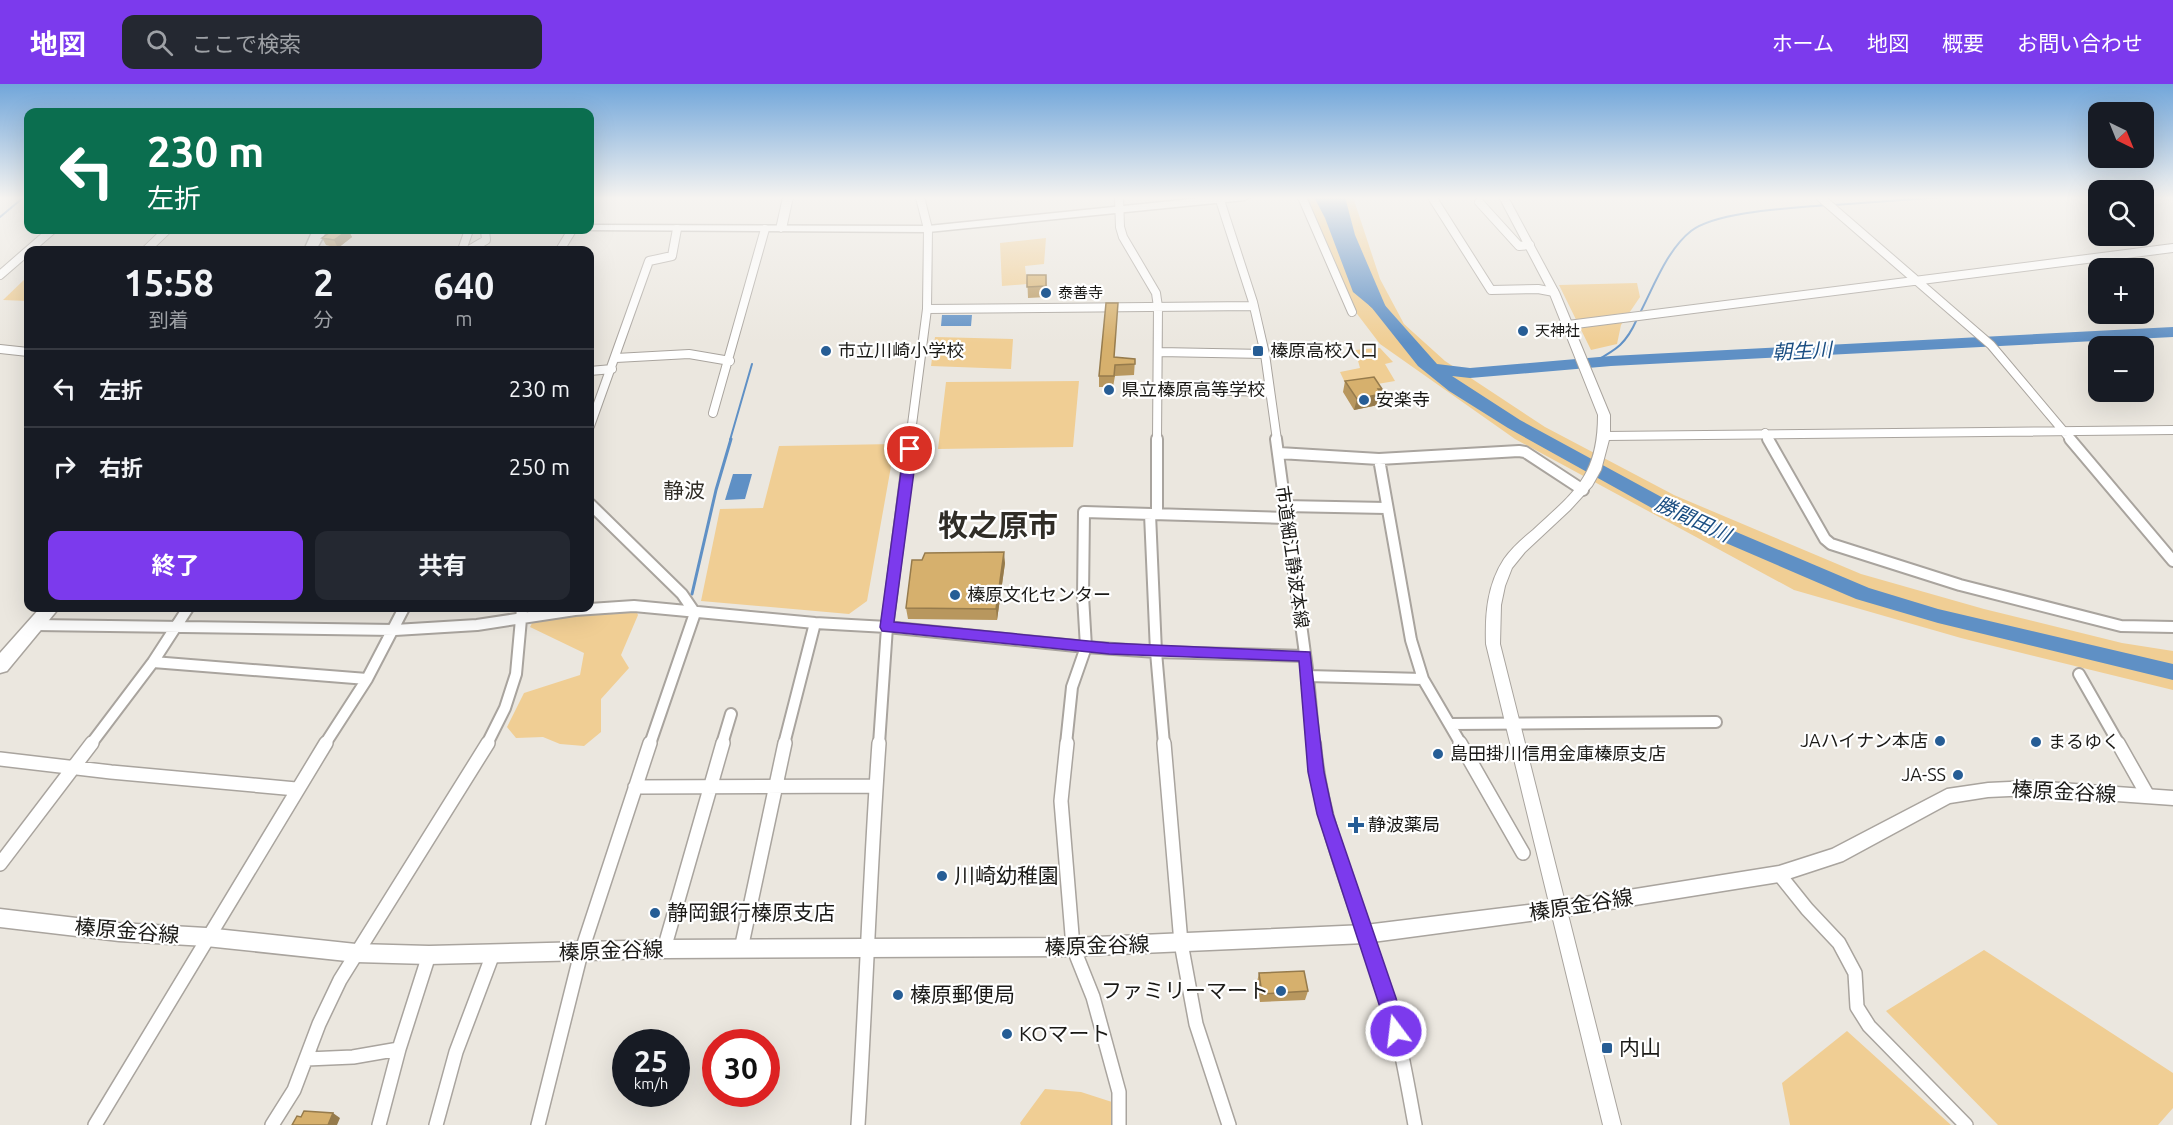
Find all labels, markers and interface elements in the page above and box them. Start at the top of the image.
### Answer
search box [122,15,542,69]
icon: search [143,26,176,59]
text: 地図 [30,28,86,59]
text: ここで検索 [191,31,301,56]
text: ホーム [1772,31,1834,55]
text: 地図 [1867,31,1909,55]
text: 概要 [1942,31,1984,55]
text: お問い合わせ [2017,31,2143,55]
north arrow [2088,102,2154,168]
map controls [2088,102,2154,402]
text: 230 m [147,128,264,175]
icon: left [48,132,126,210]
button: search [2088,180,2154,246]
text: 左折 [147,183,201,213]
button: + [2088,258,2154,324]
text: 15:58 [124,262,214,303]
text: 2 [313,262,334,303]
text: 640 [433,265,494,306]
place label: 泰善寺 [1058,284,1103,301]
marker: 泰善寺 [1039,286,1053,300]
text: m [455,307,473,330]
text: 到着 [149,308,189,331]
text: 分 [314,308,334,331]
place label: 天神社 [1535,322,1580,339]
marker: 天神社 [1516,324,1530,338]
button: − [2088,336,2154,402]
water label: 朝生川 [1771,337,1835,364]
place label: 市立川崎小学校 [838,340,964,360]
place label: 榛原高校入口 [1270,340,1378,360]
marker: 市立川崎小学校 [819,344,833,358]
marker: 榛原高校入口 [1251,344,1265,358]
icon: left [48,372,81,405]
text: 230 m [509,376,570,401]
text: 左折 [99,377,143,402]
place label: 県立榛原高等学校 [1121,379,1265,399]
marker: 県立榛原高等学校 [1102,383,1116,397]
place label: 安楽寺 [1376,389,1430,409]
marker: 安楽寺 [1357,393,1371,407]
pin [884,423,935,474]
icon: arrive [893,432,926,465]
icon: right [48,450,81,483]
text: 250 m [509,454,570,479]
text: 右折 [99,455,143,480]
district label: 静波 [663,478,705,502]
street label: 市道細江静波本線 [1273,484,1313,630]
water label: 勝間田川 [1652,491,1736,547]
district label: 牧之原市 [938,508,1058,542]
button: 終了 [48,531,303,600]
button: 共有 [315,531,570,600]
place label: 榛原文化センター [967,584,1111,604]
marker: 榛原文化センター [948,588,962,602]
place label: JAハイナン本店 [1800,730,1928,750]
place label: まるゆく [2048,731,2120,751]
marker: JAハイナン本店 [1933,734,1947,748]
marker: まるゆく [2029,735,2043,749]
place label: 島田掛川信用金庫榛原支店 [1450,743,1666,763]
marker: 島田掛川信用金庫榛原支店 [1431,747,1445,761]
place label: JA-SS [1901,764,1946,784]
marker: JA-SS [1951,768,1965,782]
street label: 榛原金谷線 [2011,776,2117,806]
place label: 静波薬局 [1368,814,1440,834]
marker: 静波薬局 [1349,818,1363,832]
place label: 川崎幼稚園 [954,863,1059,887]
marker: 川崎幼稚園 [935,869,949,883]
street label: 榛原金谷線 [1527,884,1635,924]
place label: 静岡銀行榛原支店 [667,900,835,924]
marker: 静岡銀行榛原支店 [648,906,662,920]
street label: 榛原金谷線 [74,913,180,947]
street label: 榛原金谷線 [1044,931,1150,959]
street label: 榛原金谷線 [558,936,664,964]
place label: ファミリーマート [1101,978,1269,1002]
place label: 榛原郵便局 [910,982,1015,1006]
marker: ファミリーマート [1274,984,1288,998]
marker: 榛原郵便局 [891,988,905,1002]
position arrow [1364,999,1428,1063]
place label: KOマート [1019,1021,1111,1045]
marker: KOマート [1000,1027,1014,1041]
speed limit sign: 30 [702,1029,780,1107]
place label: 内山 [1619,1035,1661,1059]
marker: 内山 [1600,1041,1614,1055]
text: 25 [634,1044,668,1078]
text: km/h [634,1075,668,1092]

